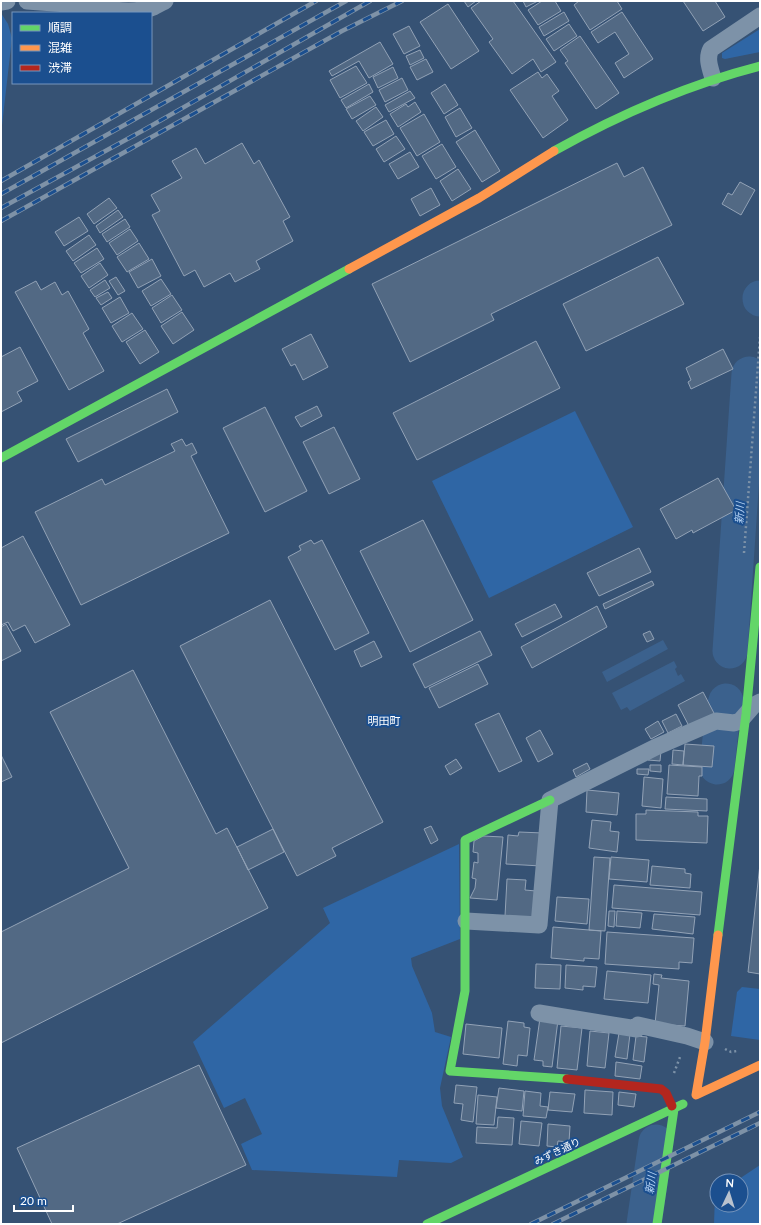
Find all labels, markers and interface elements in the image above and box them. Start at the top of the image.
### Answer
legend [12,12,152,84]
text: 順調 [48,20,72,35]
text: 混雑 [48,40,72,55]
text: 渋滞 [48,60,72,75]
water label: 新川 [732,501,746,524]
district label: 明田町 [368,714,401,727]
street label: みずき通り [532,1135,582,1167]
water label: 新川 [642,1170,658,1195]
north arrow [709,1173,749,1213]
text: N [725,1176,734,1189]
scale bar [14,1187,73,1213]
text: 20 m [20,1193,47,1208]

